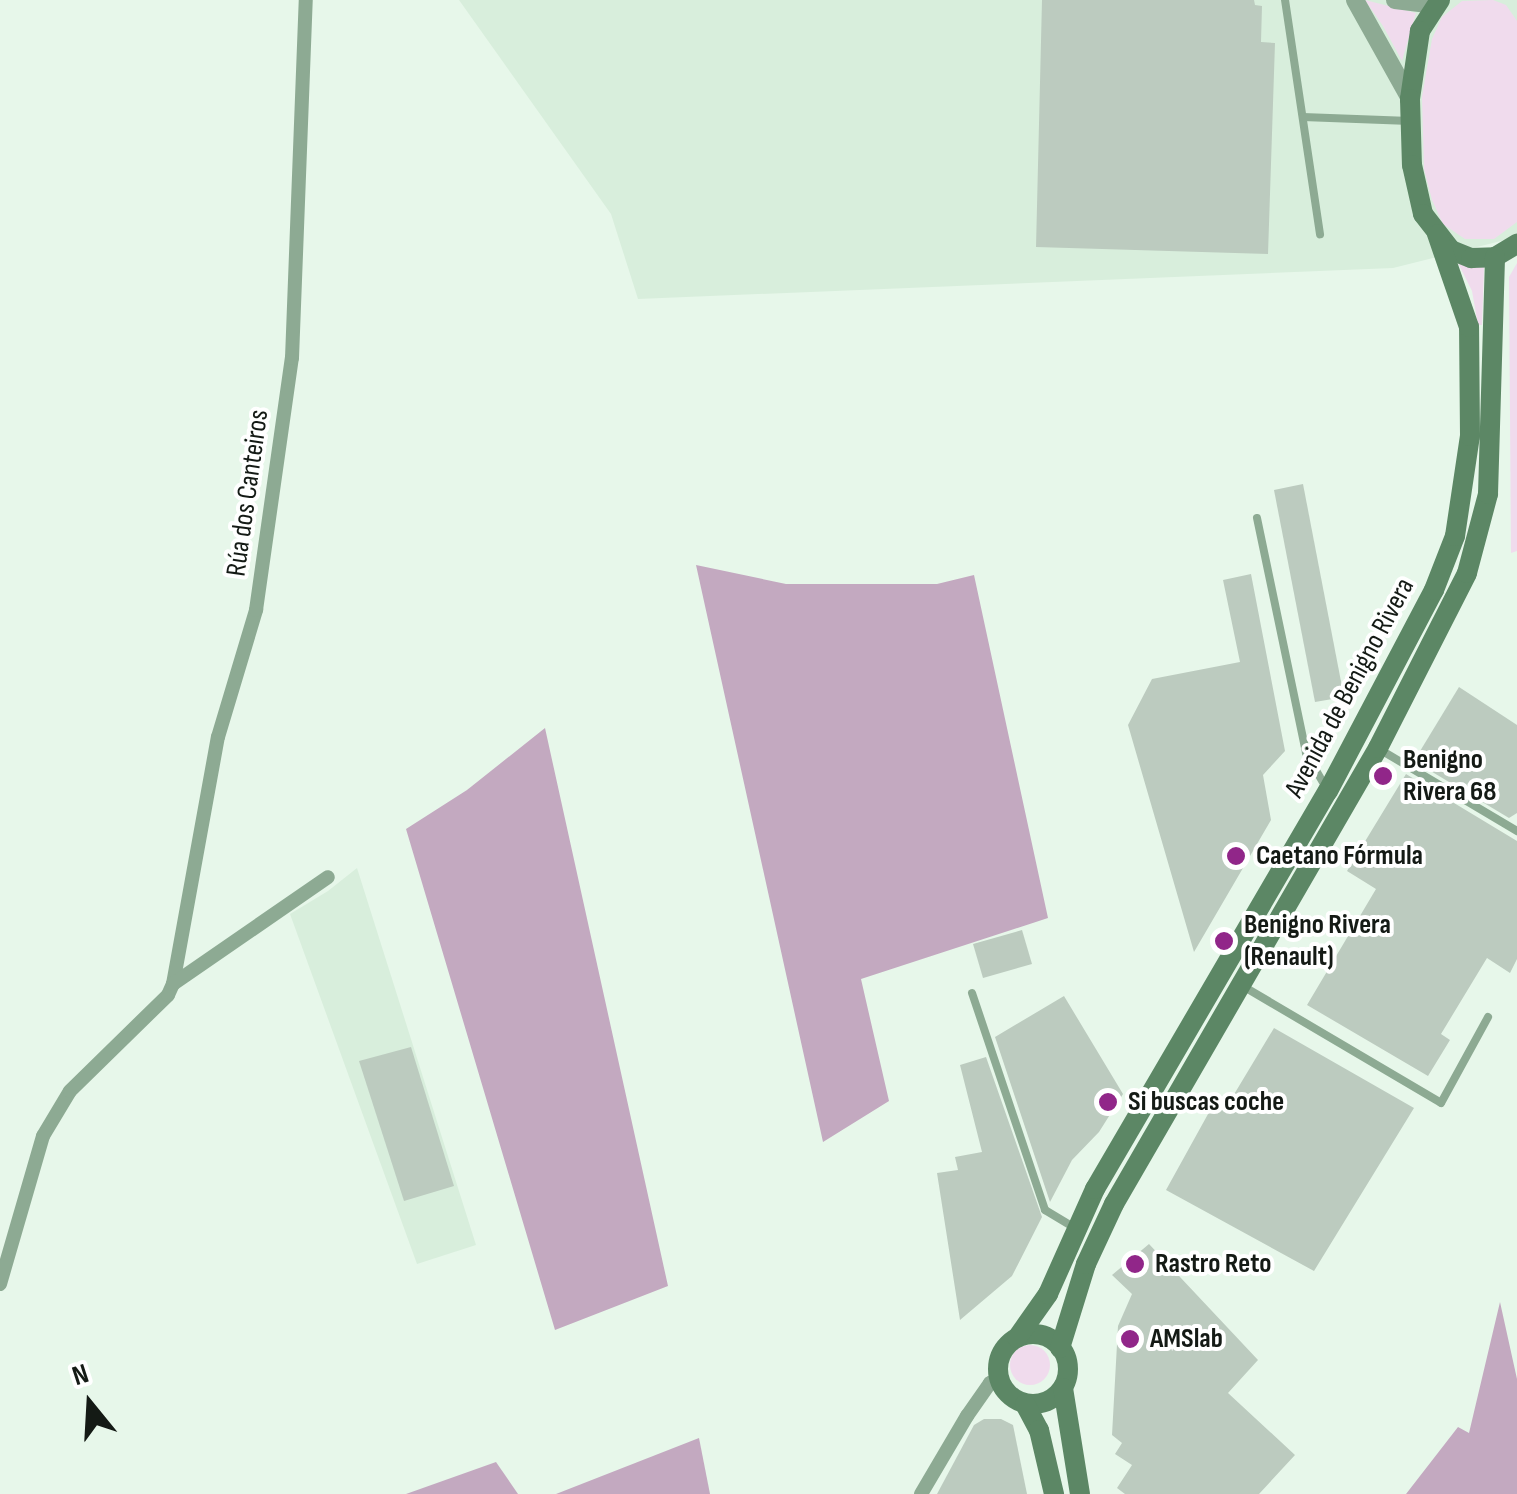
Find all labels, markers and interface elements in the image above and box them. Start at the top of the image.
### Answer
street label: Rúa dos Canteiros [220,408,276,578]
street label: Avenida de Benigno Rivera [1278,573,1422,803]
place label: Benigno Rivera 68 [1403,743,1496,809]
marker: Benigno Rivera 68 [1372,765,1394,787]
place label: Caetano Fórmula [1256,839,1423,873]
marker: Caetano Fórmula [1225,845,1247,867]
place label: Benigno Rivera (Renault) [1244,908,1391,974]
marker: Benigno Rivera (Renault) [1213,930,1235,952]
place label: Si buscas coche [1128,1085,1284,1119]
marker: Si buscas coche [1097,1091,1119,1113]
place label: Rastro Reto [1155,1247,1271,1281]
marker: Rastro Reto [1124,1253,1146,1275]
place label: AMSlab [1150,1322,1223,1356]
marker: AMSlab [1119,1328,1141,1350]
north arrow [40,1354,140,1454]
text: N [68,1357,93,1393]

